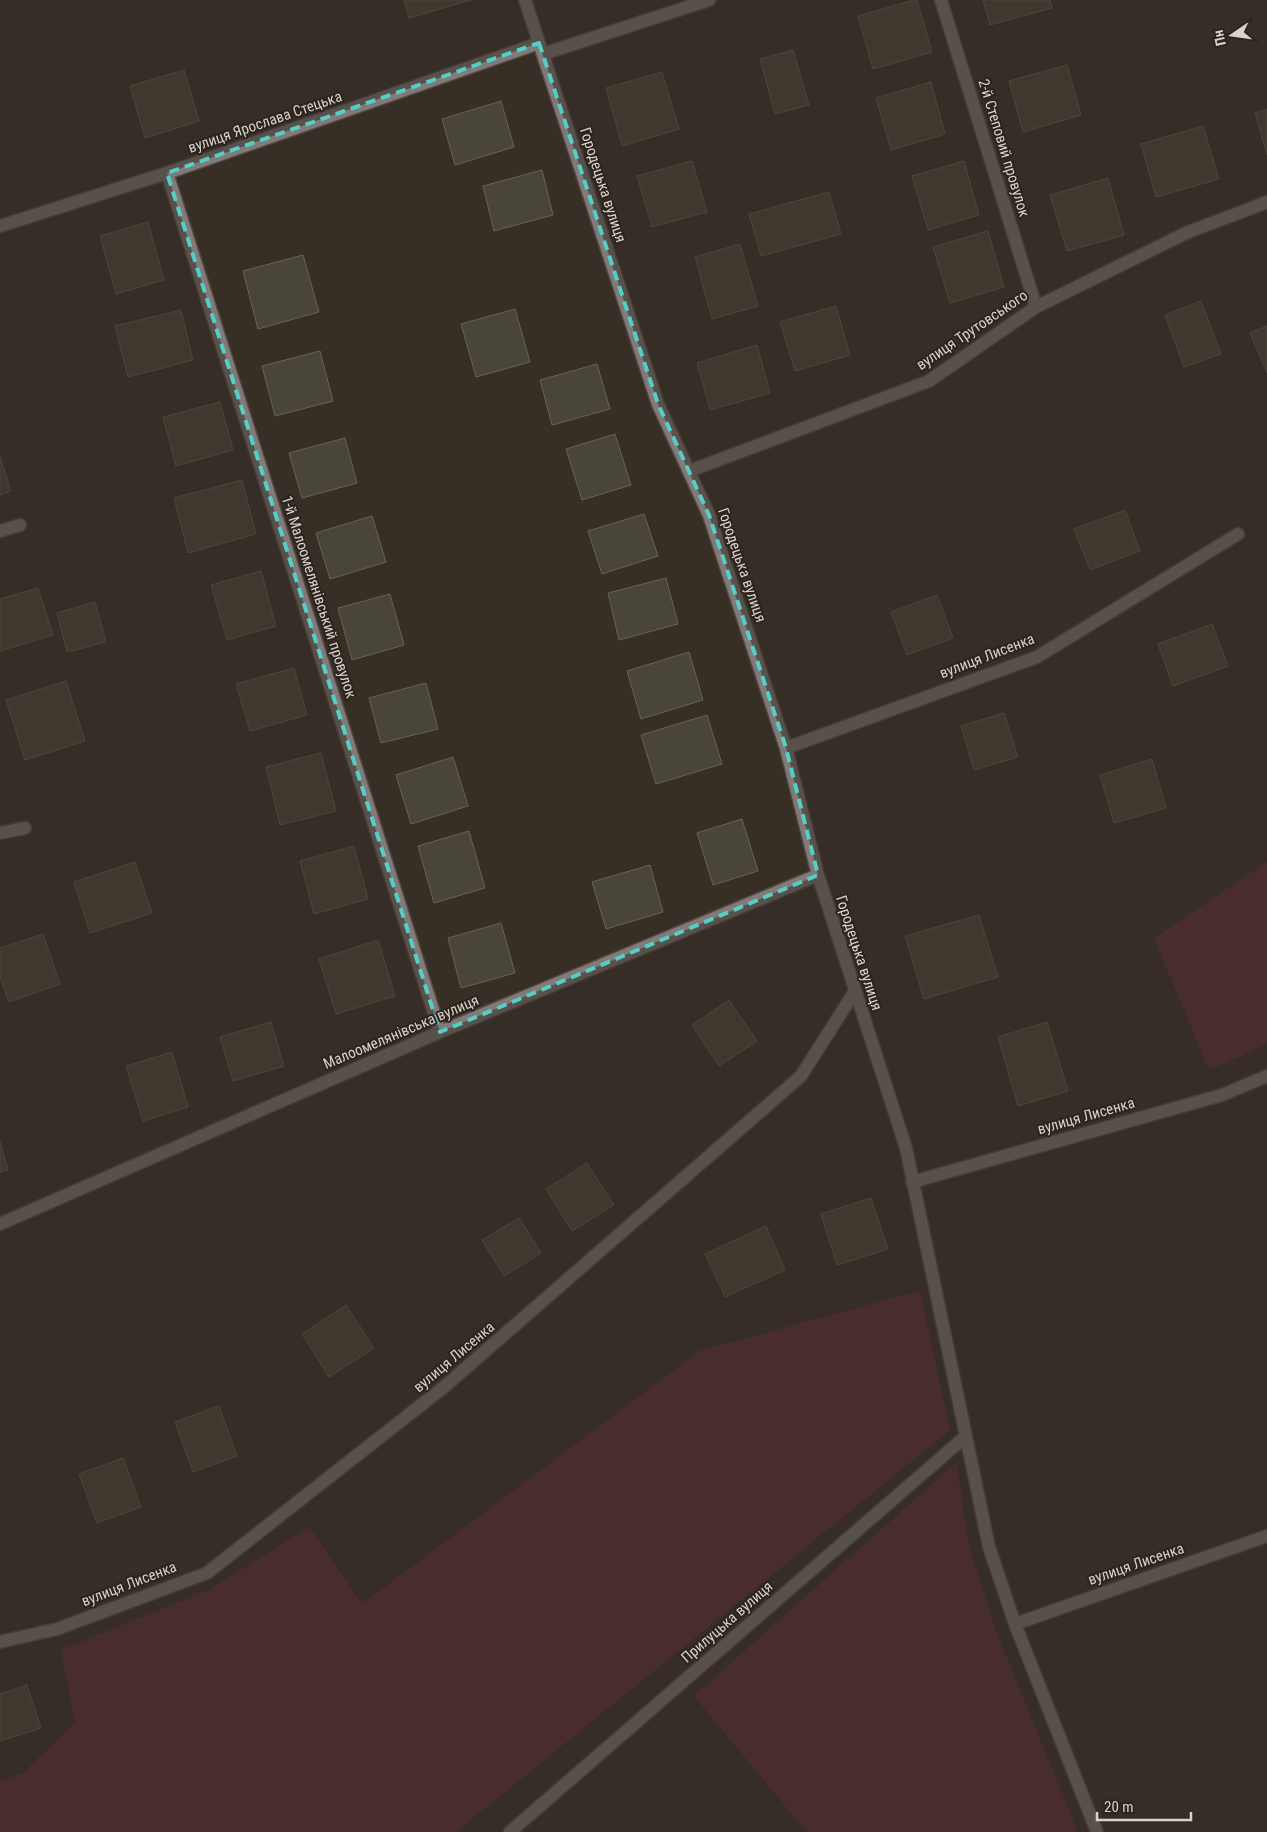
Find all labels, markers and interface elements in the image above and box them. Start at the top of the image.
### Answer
north arrow [1207,10,1257,60]
text: Пн [1210,29,1229,47]
street label: 2-й Степовий провулок [974,77,1034,219]
street label: вулиця Ярослава Стецька [186,87,344,157]
street label: Городецька вулиця [576,125,630,245]
street label: вулиця Трутовського [913,286,1031,374]
street label: 1-й Малоомелянівський провулок [278,493,360,701]
street label: Городецька вулиця [714,505,770,625]
street label: вулиця Лисенка [937,630,1037,682]
street label: Городецька вулиця [832,893,886,1013]
street label: Малоомелянівська вулиця [320,991,482,1073]
street label: вулиця Лисенка [1035,1094,1137,1138]
street label: вулиця Лисенка [410,1318,498,1396]
street label: вулиця Лисенка [1086,1539,1186,1589]
street label: вулиця Лисенка [79,1558,179,1610]
street label: Прилуцька вулиця [678,1577,776,1667]
scale bar [1097,1790,1191,1822]
text: 20 m [1104,1798,1134,1816]

